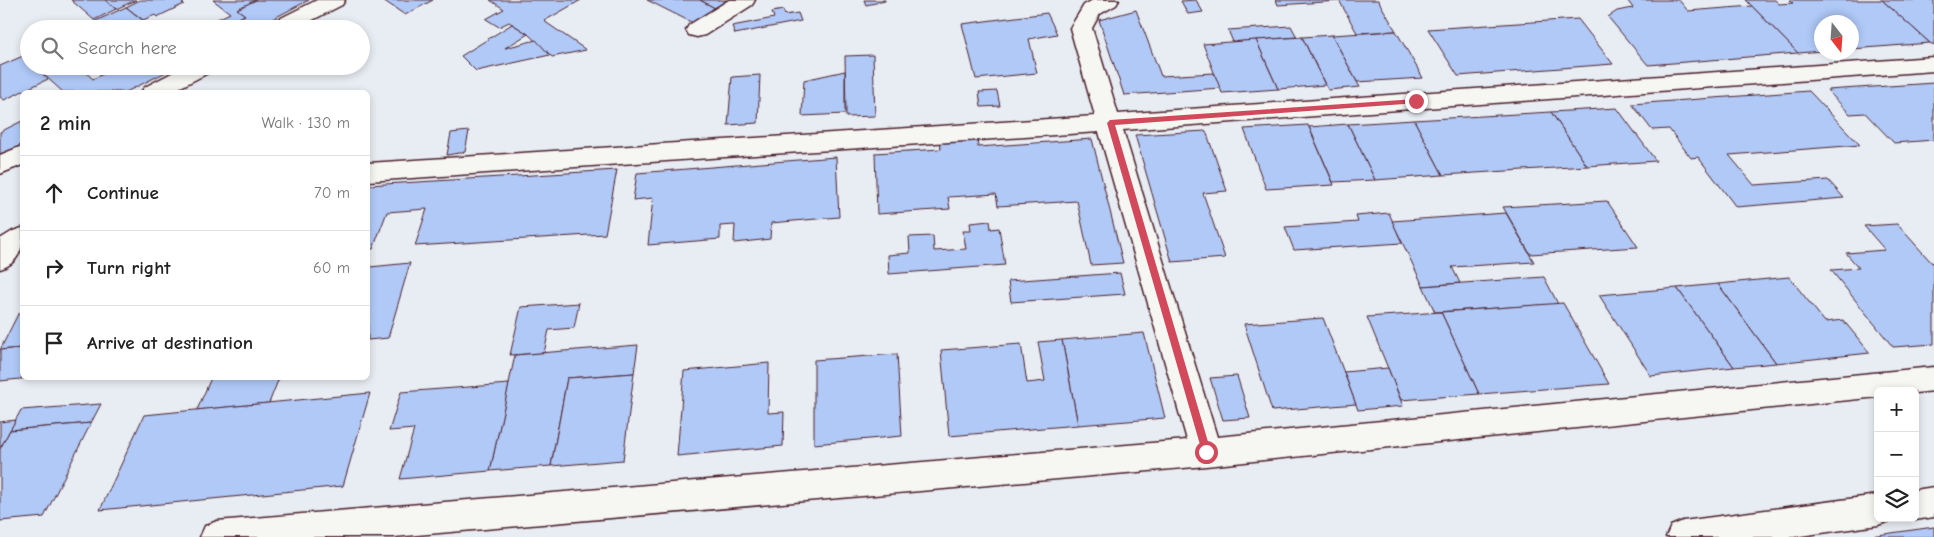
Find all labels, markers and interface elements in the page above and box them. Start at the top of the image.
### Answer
north arrow [1814,15,1859,60]
search box [20,20,370,75]
icon: search [38,34,66,62]
text: Search here [78,37,177,59]
route end [1405,90,1428,113]
text: 2 min [40,111,91,135]
text: Walk · 130 m [261,114,350,132]
icon: ahead [40,179,68,207]
text: Continue [87,182,159,204]
text: 70 m [314,184,350,202]
icon: right [40,254,68,282]
text: Turn right [87,257,171,279]
text: 60 m [313,259,350,277]
icon: arrive [40,329,68,357]
text: Arrive at destination [87,332,253,354]
map controls [1874,387,1919,522]
button: + [1874,387,1919,432]
button: − [1874,432,1919,477]
route start [1195,441,1218,464]
button: layers [1874,477,1919,522]

